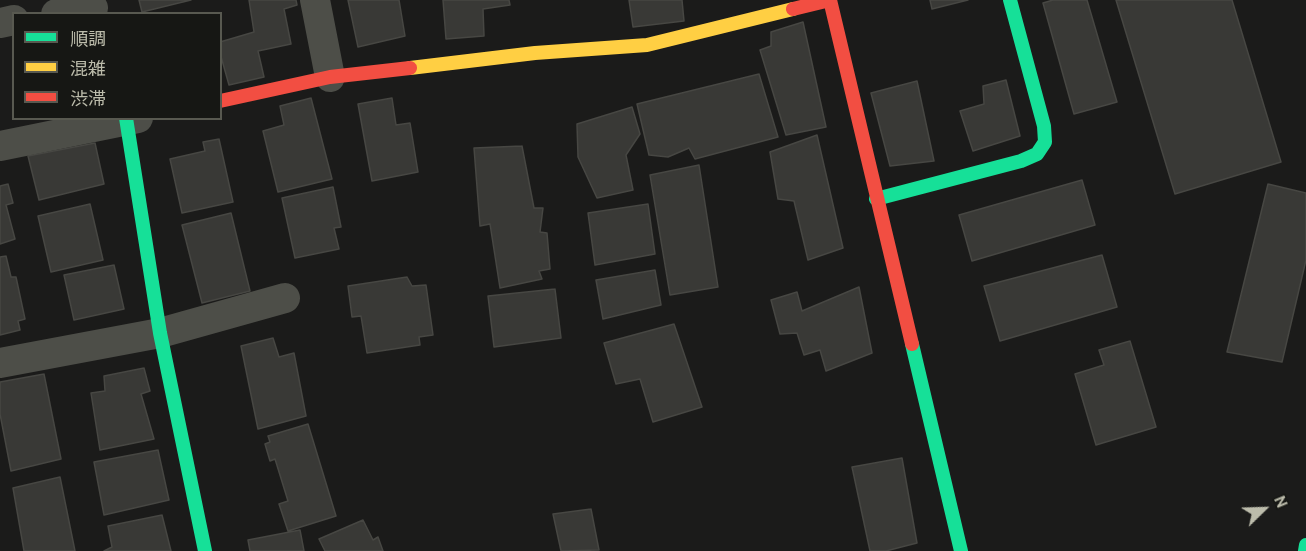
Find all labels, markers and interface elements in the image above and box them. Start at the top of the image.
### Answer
legend [12,12,222,120]
text: 順調 [70,28,106,50]
text: 混雑 [70,58,106,80]
text: 渋滞 [70,88,106,110]
north arrow [1234,479,1294,539]
text: N [1270,493,1292,511]

